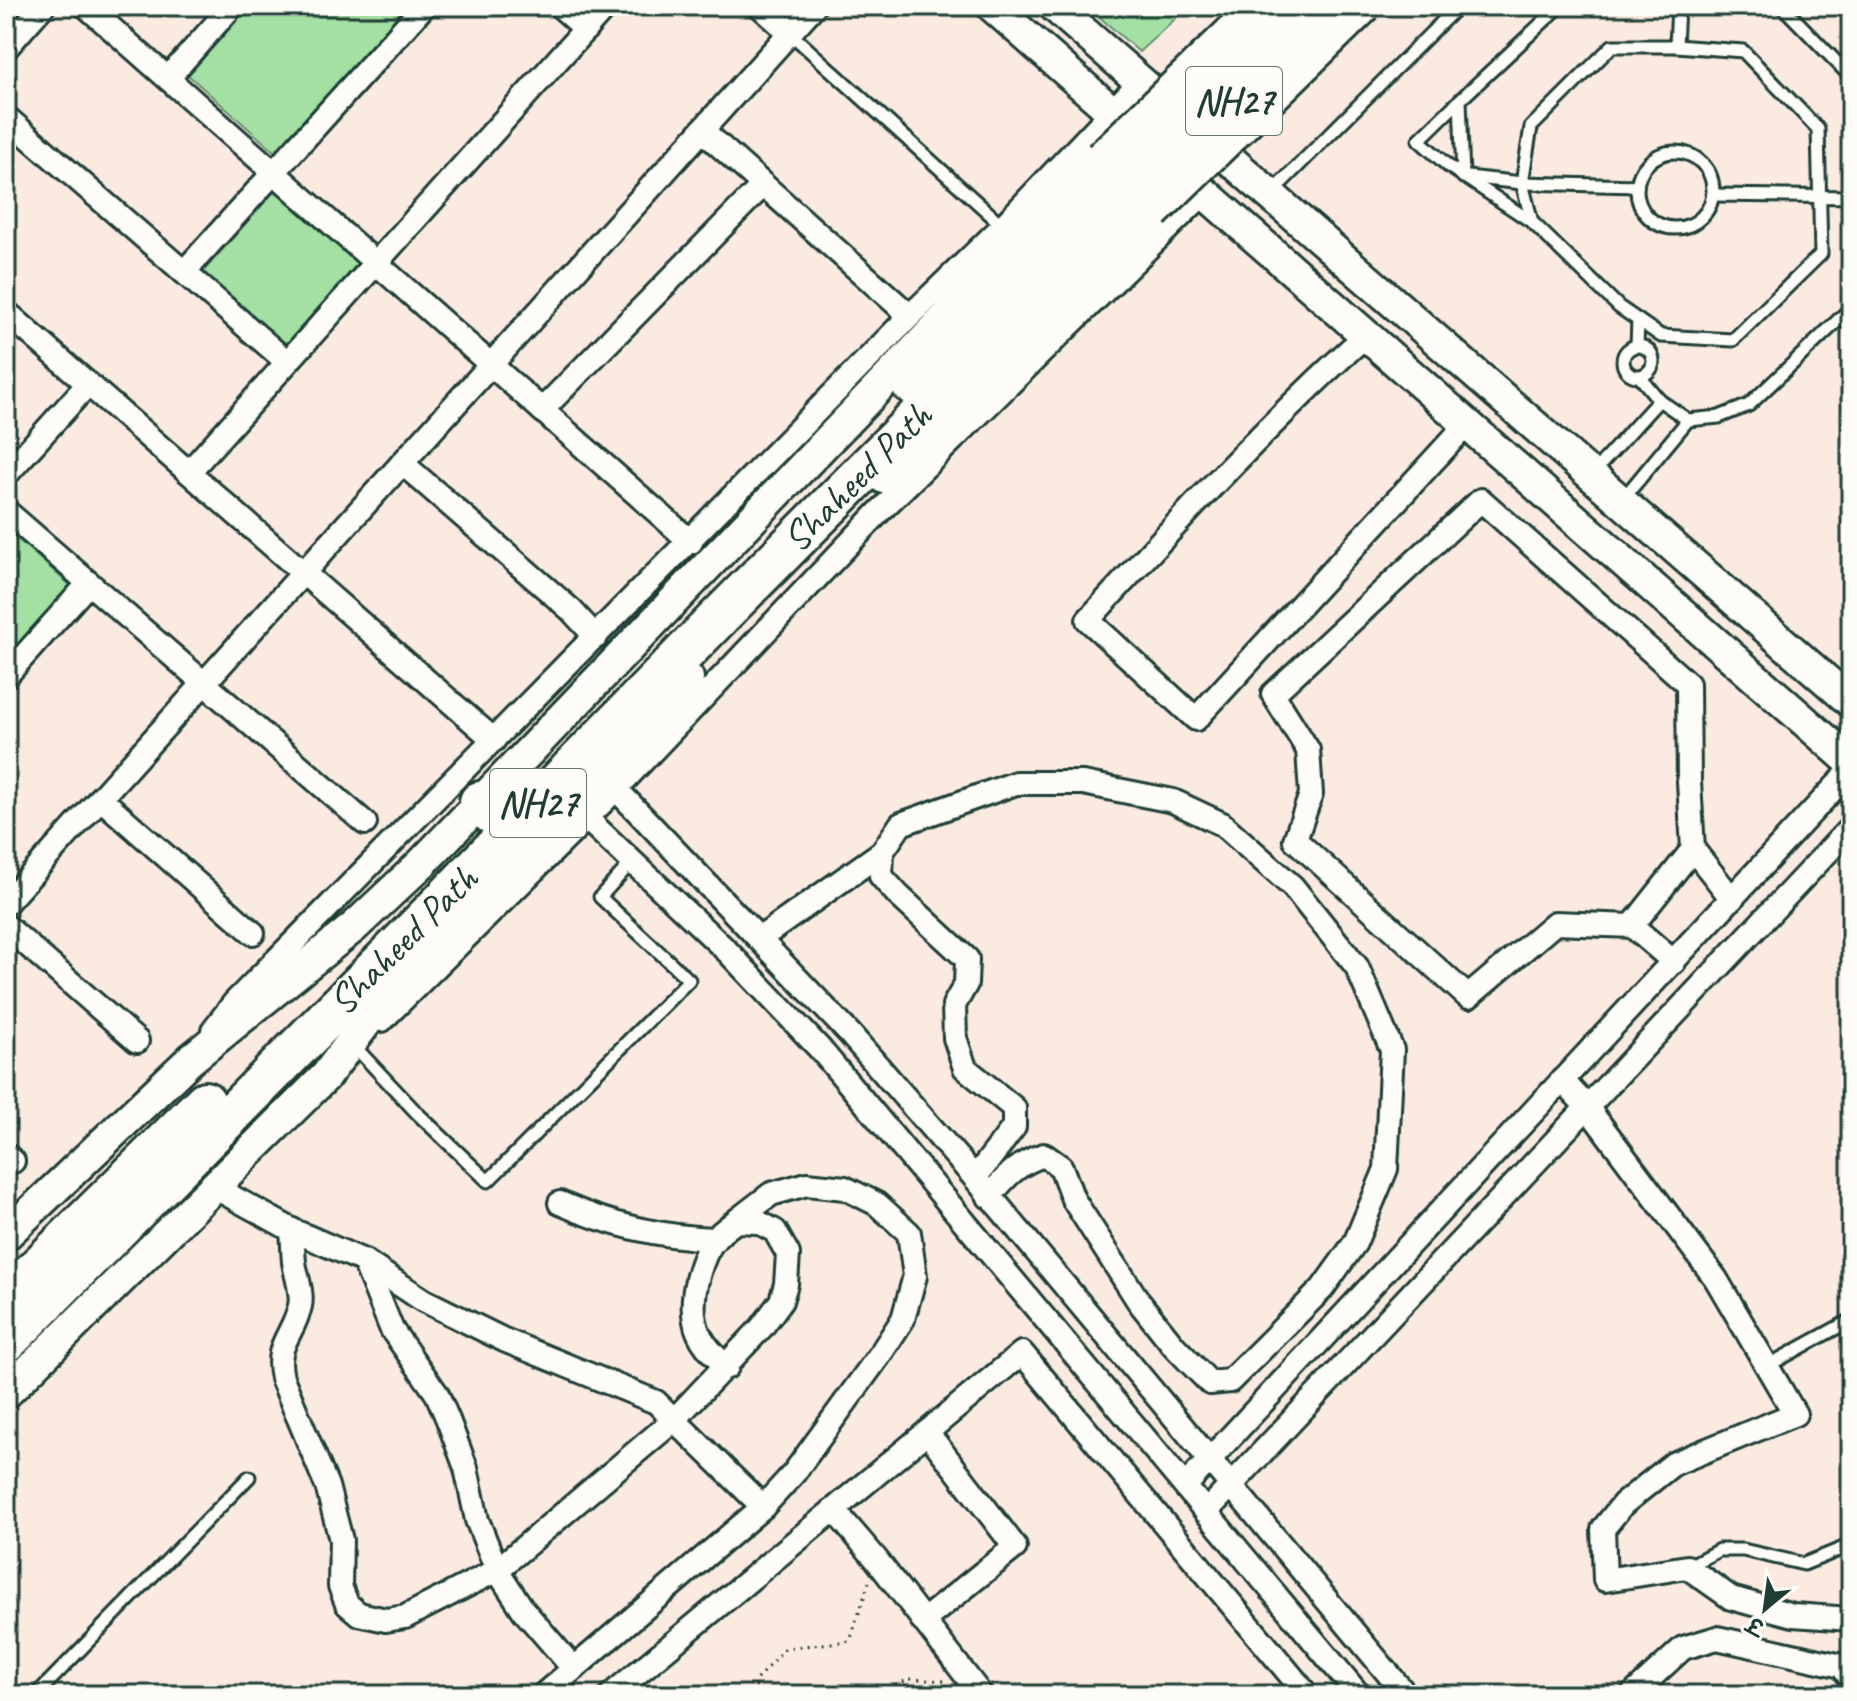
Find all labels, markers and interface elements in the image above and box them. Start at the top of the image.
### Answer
road number: NH27 [1186,67,1282,135]
street label: Shaheed Path [772,390,944,562]
road number: NH27 [490,769,586,837]
street label: Shaheed Path [318,853,490,1025]
north arrow [1725,1569,1805,1649]
text: उ [1741,1609,1771,1642]

